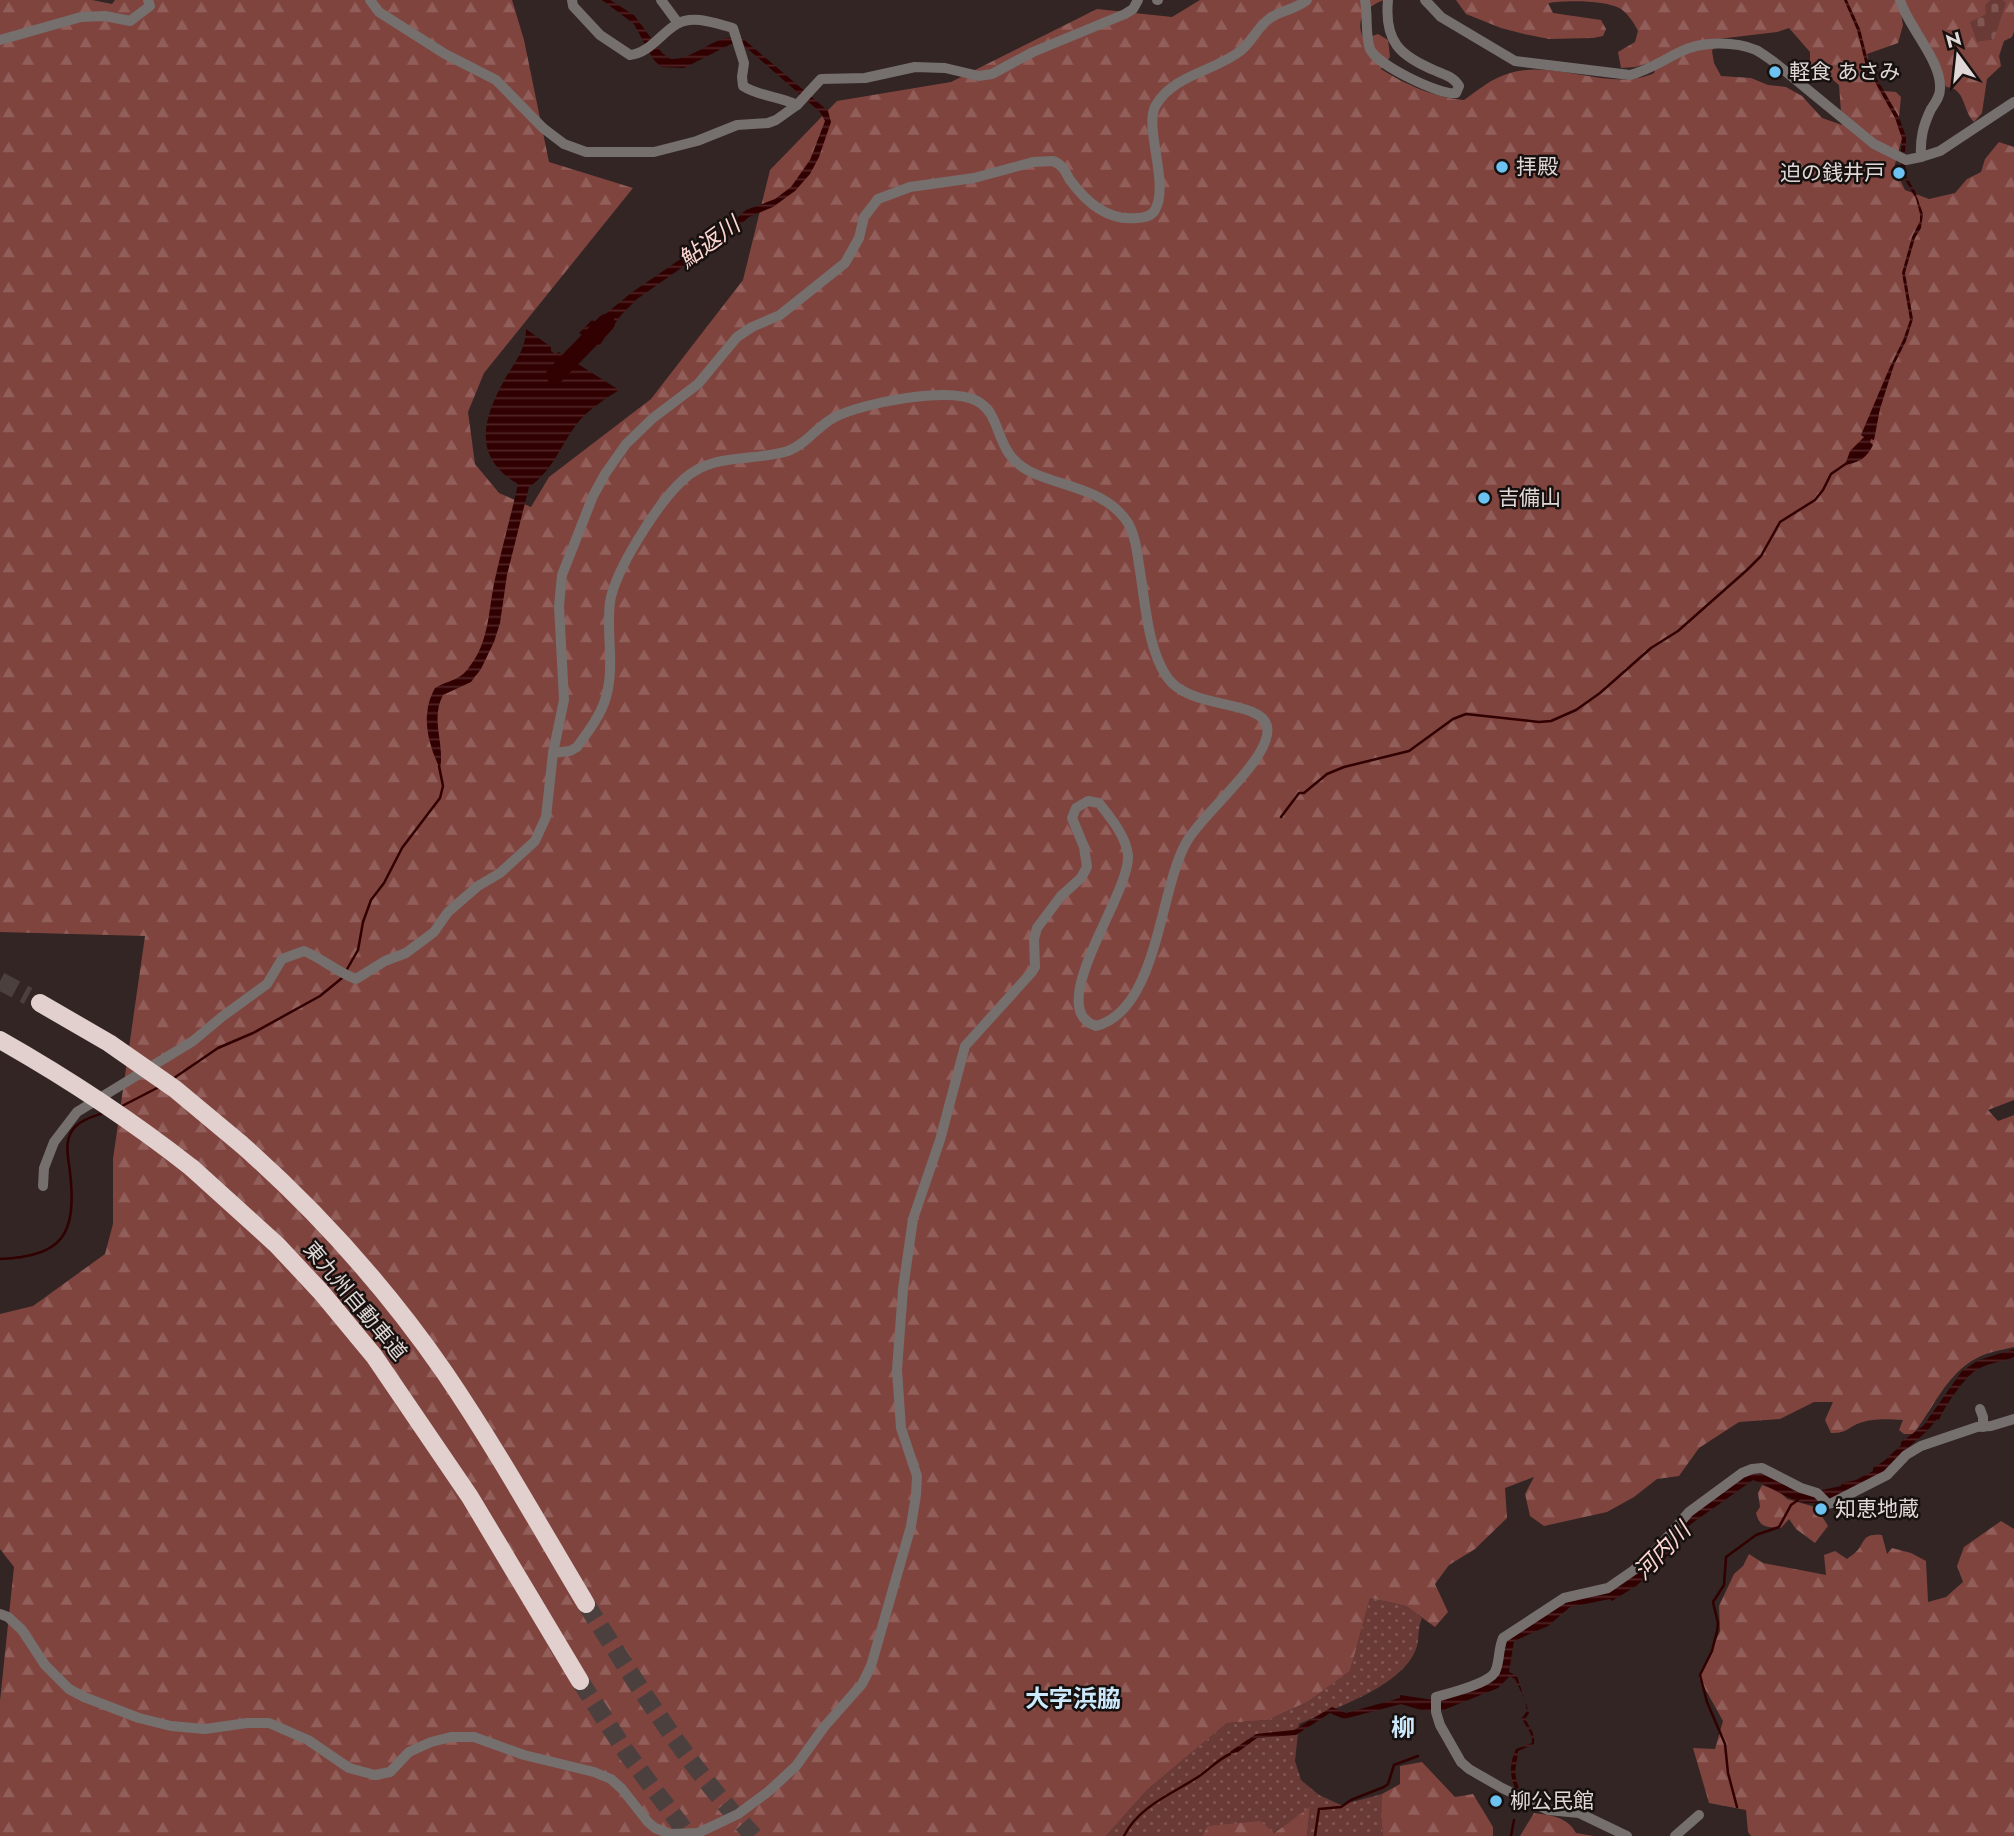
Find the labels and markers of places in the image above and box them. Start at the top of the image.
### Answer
place label: 軽食 あさみ [1789,57,1900,87]
marker: 軽食 あさみ [1767,64,1783,80]
place label: 拝殿 [1516,152,1558,182]
place label: 迫の銭井戸 [1780,158,1885,188]
marker: 拝殿 [1494,159,1510,175]
marker: 迫の銭井戸 [1891,165,1907,181]
place label: 吉備山 [1498,483,1561,513]
marker: 吉備山 [1476,490,1492,506]
place label: 知恵地蔵 [1835,1494,1919,1524]
marker: 知恵地蔵 [1813,1501,1829,1517]
place label: 柳公民館 [1510,1786,1594,1816]
marker: 柳公民館 [1488,1793,1504,1809]

